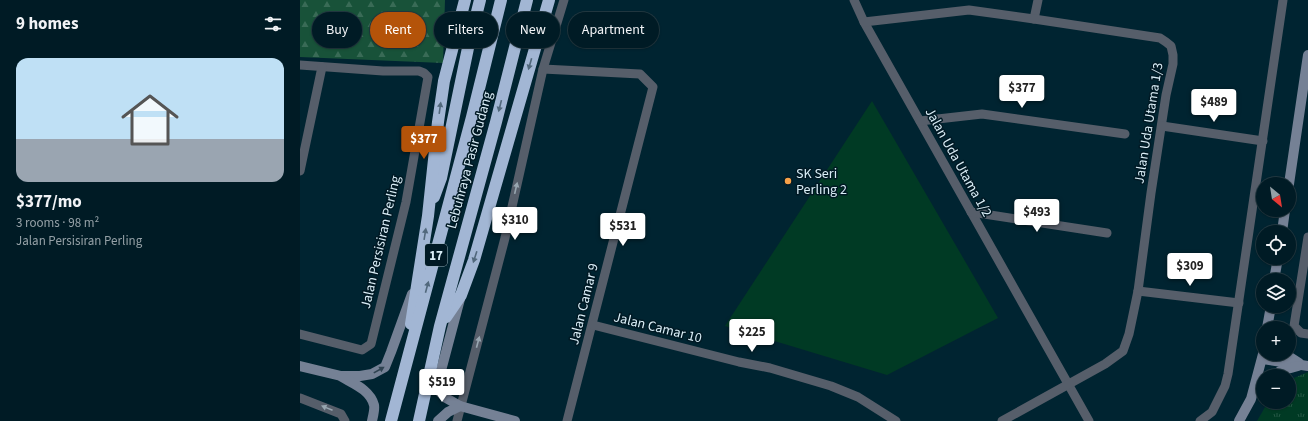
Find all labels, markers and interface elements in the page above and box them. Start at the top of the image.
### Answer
text: 9 homes [16,12,78,36]
chip: Buy [312,12,362,48]
chip: Rent [370,12,426,48]
chip: Filters [434,12,498,48]
chip: New [506,12,560,48]
chip: Apartment [568,12,659,48]
icon: filters [262,13,284,35]
one-way arrow [527,58,533,71]
street label: Jalan Uda Utama 1/3 [1130,61,1168,185]
pin: $377 [998,75,1046,109]
text: $377 [1008,79,1036,97]
icon: home [114,84,186,156]
street label: Lebuhraya Pasir Gudang [442,89,498,231]
pin: $489 [1190,89,1238,123]
text: $489 [1200,93,1228,111]
one-way arrow [496,99,502,112]
one-way arrow [437,102,443,114]
street label: Jalan Uda Utama 1/2 [920,104,997,221]
pin: $377 [400,126,448,160]
text: $377 [410,130,438,148]
place label: SK Seri Perling 2 [796,164,847,200]
street label: Jalan Persisiran Perling [356,174,406,311]
marker: SK Seri Perling 2 [783,176,793,186]
north arrow [1256,177,1296,217]
map controls [1256,177,1296,409]
one-way arrow [514,182,520,195]
text: $377/mo [16,190,82,214]
pin: $493 [1013,199,1061,233]
text: $493 [1023,203,1051,221]
pin: $310 [491,207,539,241]
text: $310 [501,211,529,229]
pin: $531 [599,213,647,247]
text: 3 rooms · 98 m² [16,214,99,232]
text: $531 [609,217,637,235]
button: locate [1256,225,1296,265]
one-way arrow [422,228,428,240]
text: Jalan Persisiran Perling [16,232,142,250]
road number: 17 [425,244,447,266]
one-way arrow [472,251,478,263]
pin: $309 [1166,253,1214,287]
text: $309 [1176,257,1204,275]
street label: Jalan Camar 9 [564,261,604,347]
button: layers [1256,273,1296,313]
one-way arrow [425,280,431,293]
street label: Jalan Camar 10 [612,307,704,349]
pin: $225 [728,319,776,353]
button: + [1256,321,1296,361]
text: $225 [738,323,766,341]
one-way arrow [475,335,481,347]
one-way arrow [373,367,385,374]
pin: $519 [418,369,466,403]
button: − [1256,369,1296,409]
text: $519 [428,373,456,391]
one-way arrow [321,405,333,411]

